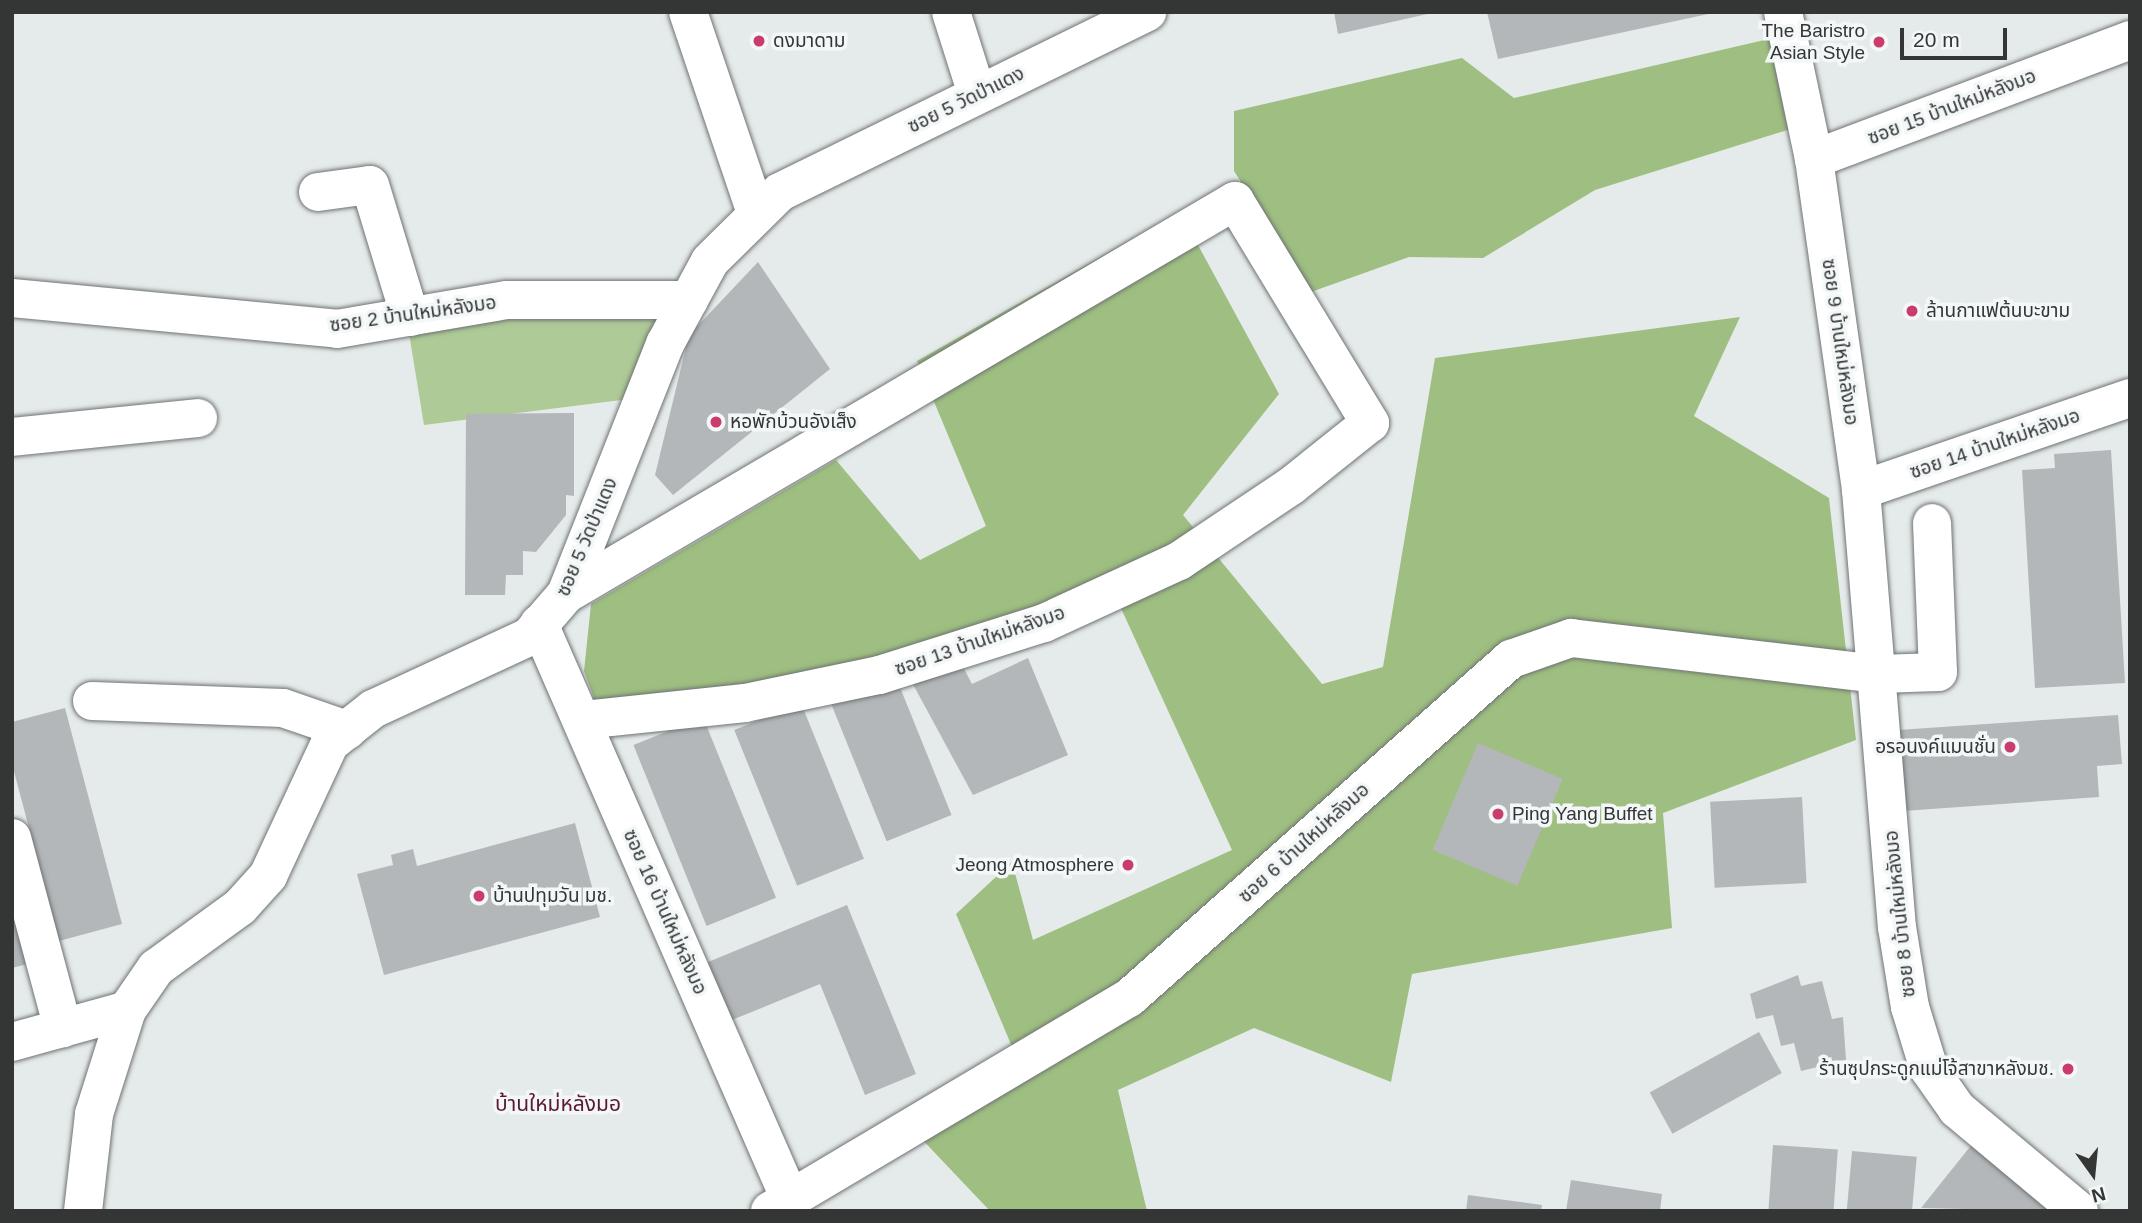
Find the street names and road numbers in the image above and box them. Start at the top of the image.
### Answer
street label: ซอย 5 วัดป่าแดง [904,62,1028,138]
street label: ซอย 15 บ้านใหม่หลังมอ [1865,64,2039,150]
street label: ซอย 9 บ้านใหม่หลังมอ [1817,257,1863,427]
street label: ซอย 2 บ้านใหม่หลังมอ [328,291,498,337]
street label: ซอย 14 บ้านใหม่หลังมอ [1907,404,2083,484]
street label: ซอย 5 วัดป่าแดง [552,474,622,600]
street label: ซอย 13 บ้านใหม่หลังมอ [892,601,1068,681]
street label: ซอย 6 บ้านใหม่หลังมอ [1234,778,1374,908]
street label: ซอย 16 บ้านใหม่หลังมอ [618,826,712,998]
street label: ซอย 8 บ้านใหม่หลังมอ [1880,829,1920,999]

